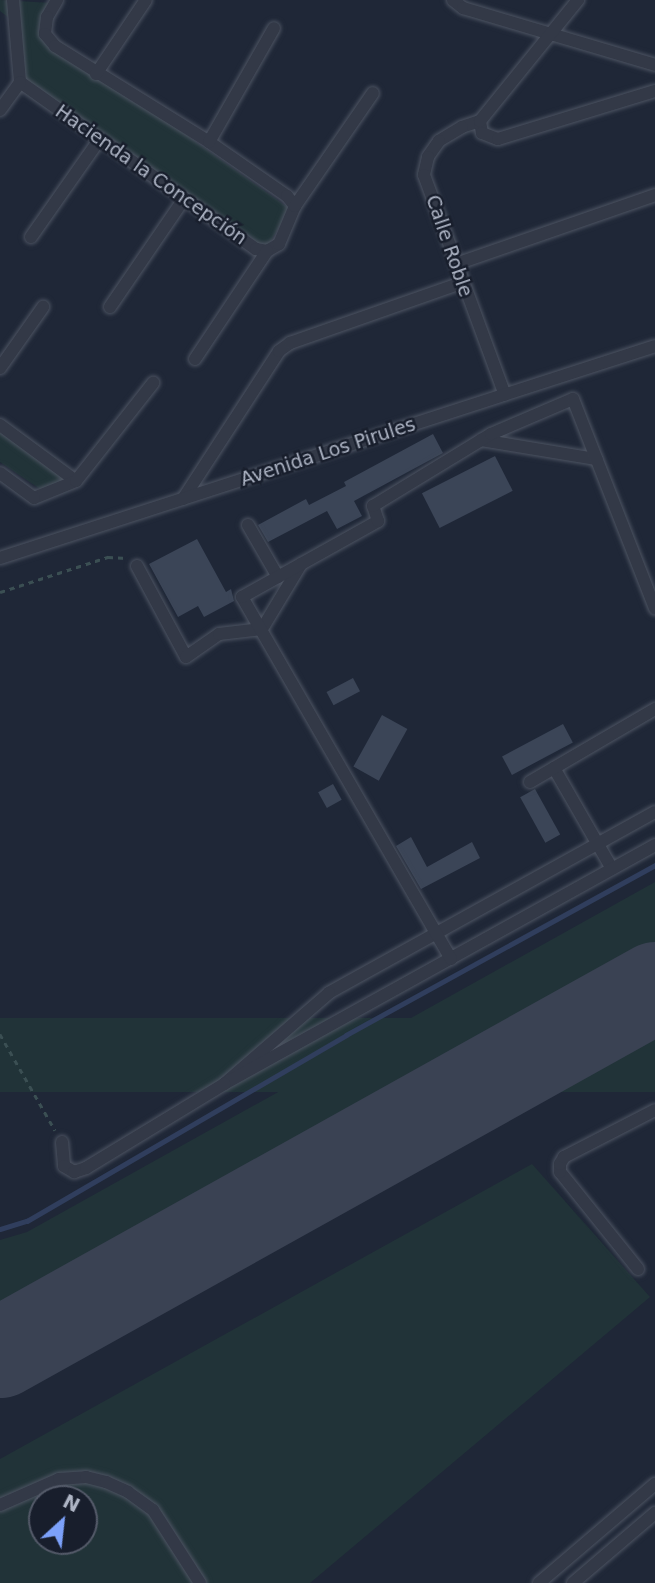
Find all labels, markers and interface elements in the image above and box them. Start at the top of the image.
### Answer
street label: Hacienda la Concepción [51,100,251,250]
street label: Calle Roble [421,192,477,300]
street label: Avenida Los Pirules [238,413,418,491]
north arrow [28,1485,98,1555]
text: N [60,1490,84,1516]

